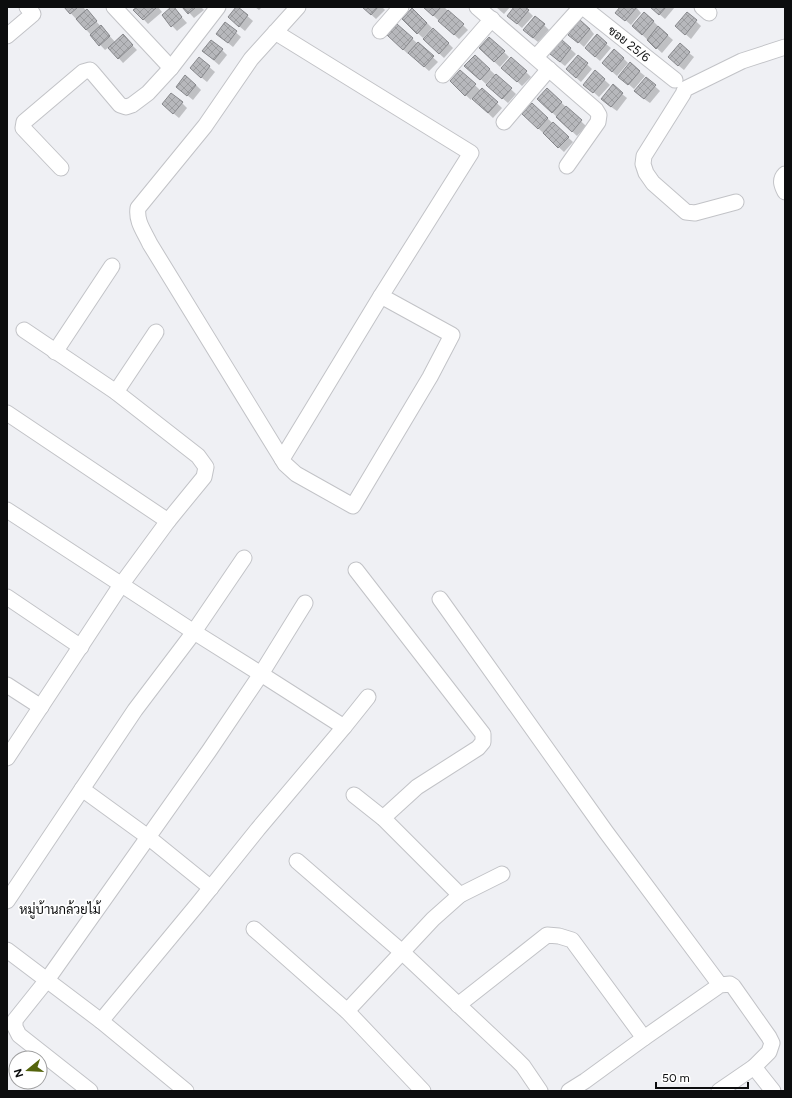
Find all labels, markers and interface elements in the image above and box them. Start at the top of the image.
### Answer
street label: ซอย 25/6 [605,23,653,65]
district label: หมู่บ้านกล้วยไม้ [19,900,102,919]
north arrow [8,1050,48,1090]
scale bar [656,1064,748,1090]
text: N [11,1067,26,1079]
text: 50 m [662,1071,690,1085]

